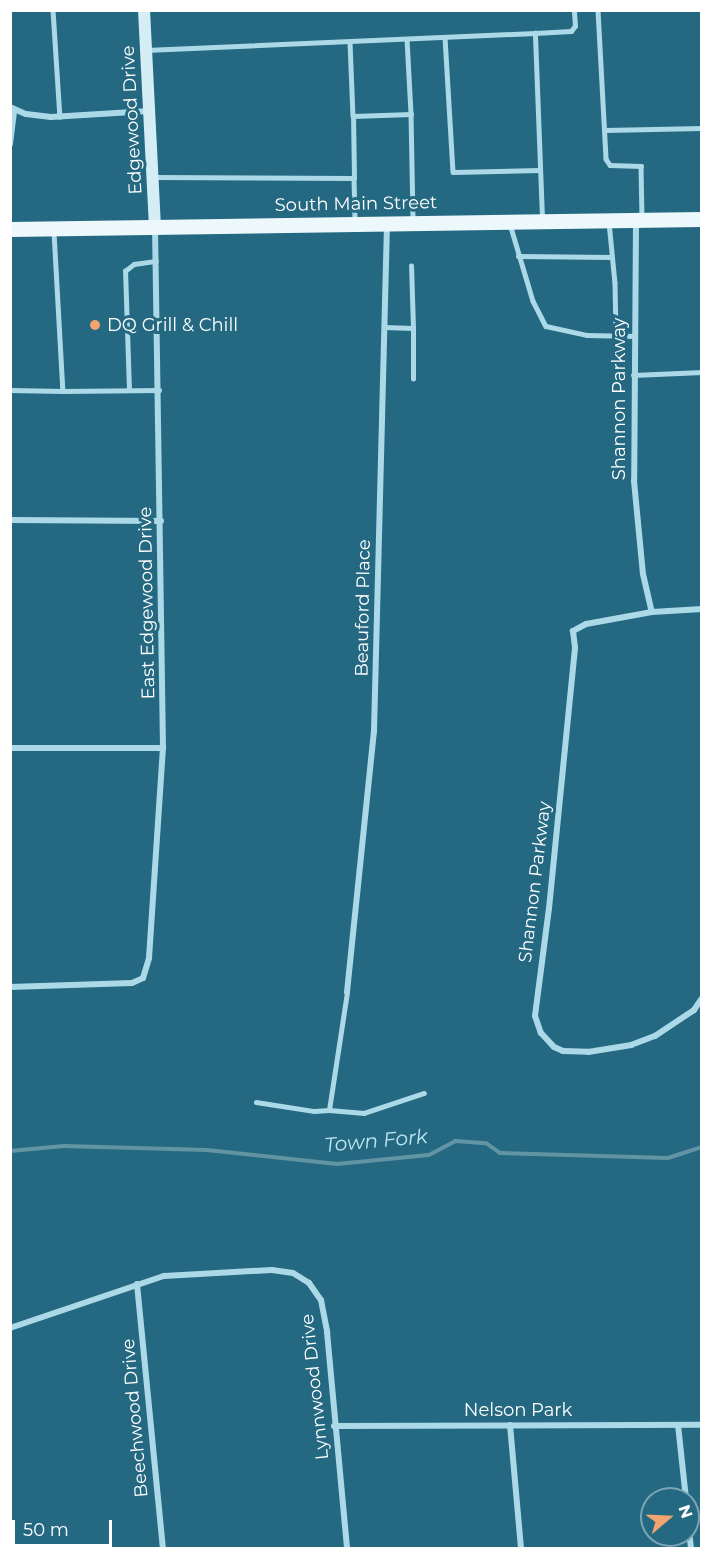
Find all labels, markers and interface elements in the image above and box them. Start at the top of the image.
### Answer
street label: Edgewood Drive [117,45,147,195]
street label: South Main Street [275,192,437,216]
place label: DQ Grill & Chill [107,314,238,336]
marker: DQ Grill & Chill [88,318,102,332]
street label: Shannon Parkway [608,318,630,480]
street label: East Edgewood Drive [135,507,159,699]
street label: Beauford Place [351,539,375,677]
street label: Shannon Parkway [514,800,556,964]
water label: Town Fork [323,1125,429,1157]
street label: Lynnwood Drive [297,1313,333,1461]
street label: Beechwood Drive [117,1338,153,1498]
street label: Nelson Park [464,1399,572,1421]
north arrow [640,1487,700,1547]
text: N [675,1502,697,1521]
scale bar [15,1508,116,1546]
text: 50 m [23,1519,69,1541]

